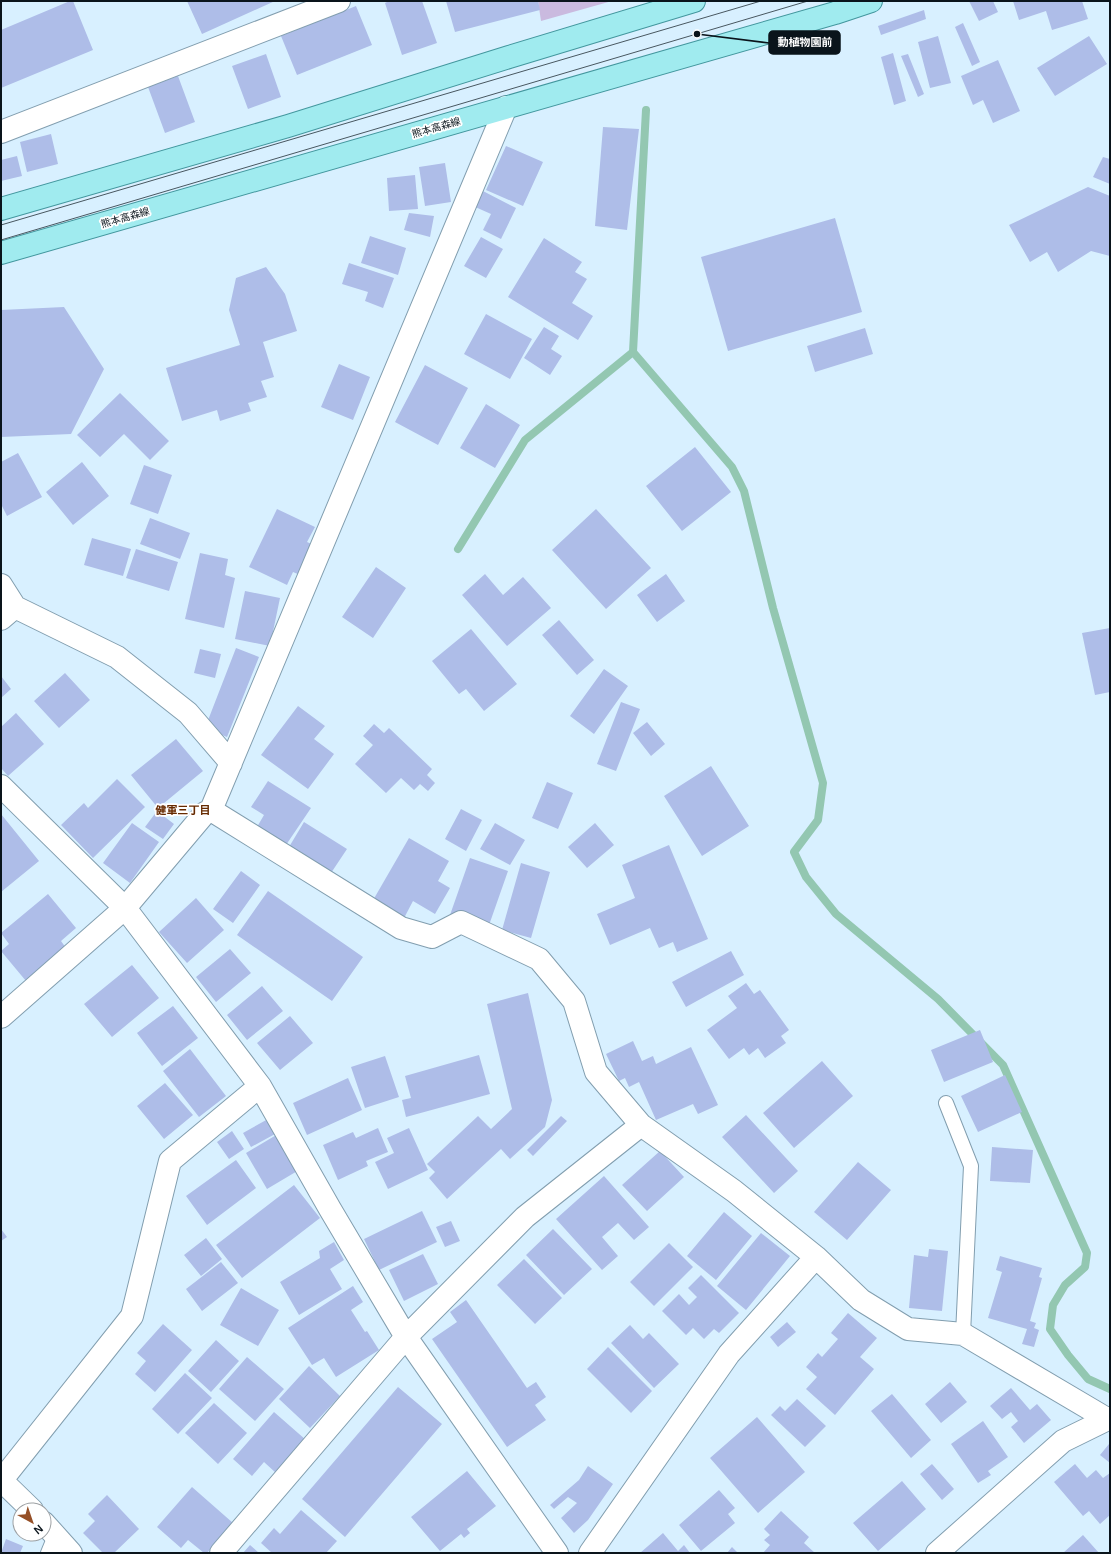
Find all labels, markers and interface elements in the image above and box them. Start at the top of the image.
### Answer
callout: 動植物園前 [769,31,840,54]
text: 動植物園前 [778,36,833,48]
street label: 熊本高森線 [411,115,462,140]
street label: 熊本高森線 [100,205,151,230]
district label: 健軍三丁目 [155,804,211,816]
north arrow [12,1502,52,1542]
text: N [31,1523,45,1537]

